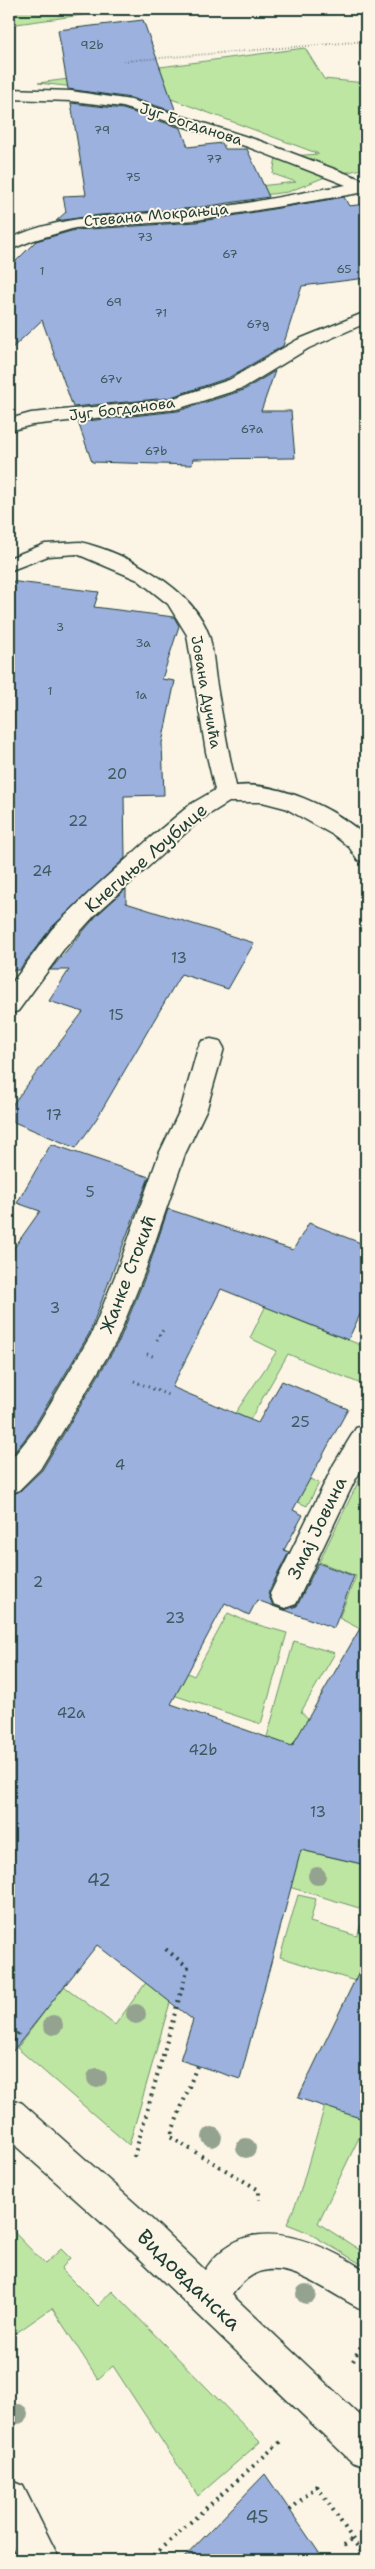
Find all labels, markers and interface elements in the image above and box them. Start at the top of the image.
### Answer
house number: 92b [80,37,104,53]
street label: Југ Богданова [137,98,246,150]
house number: 79 [94,122,110,138]
house number: 77 [206,151,222,167]
house number: 75 [125,169,141,185]
street label: Стевана Мокрањца [83,199,230,231]
house number: 73 [137,229,153,245]
house number: 67 [222,246,238,262]
house number: 65 [336,261,352,277]
house number: 1 [39,263,45,279]
house number: 69 [106,294,122,310]
house number: 71 [155,305,167,321]
house number: 67g [247,316,269,332]
house number: 67v [100,371,122,387]
street label: Југ богданова [68,392,177,425]
house number: 67a [241,421,264,437]
house number: 67b [145,443,167,459]
house number: 3 [56,619,64,635]
street label: Јована Дучића [186,634,226,751]
house number: 3a [135,635,151,651]
house number: 1 [47,683,53,699]
house number: 1a [135,687,148,703]
house number: 20 [107,764,127,784]
street label: Кнегиње Љубице [80,798,212,918]
house number: 22 [68,811,88,831]
house number: 24 [32,861,52,881]
house number: 13 [171,948,187,968]
house number: 15 [108,1005,124,1025]
house number: 17 [46,1105,62,1125]
house number: 5 [85,1182,95,1202]
street label: Жанке Стокић [94,1211,162,1337]
house number: 3 [50,1298,60,1318]
house number: 25 [290,1412,310,1432]
house number: 4 [115,1455,125,1475]
street label: Змај Јовина [282,1473,352,1583]
house number: 2 [33,1572,43,1592]
house number: 23 [165,1608,185,1628]
house number: 42a [57,1703,86,1723]
house number: 42b [189,1740,217,1760]
house number: 13 [310,1802,326,1822]
house number: 42 [87,1868,111,1892]
street label: Видовданска [131,2223,247,2337]
house number: 45 [245,2505,269,2529]

